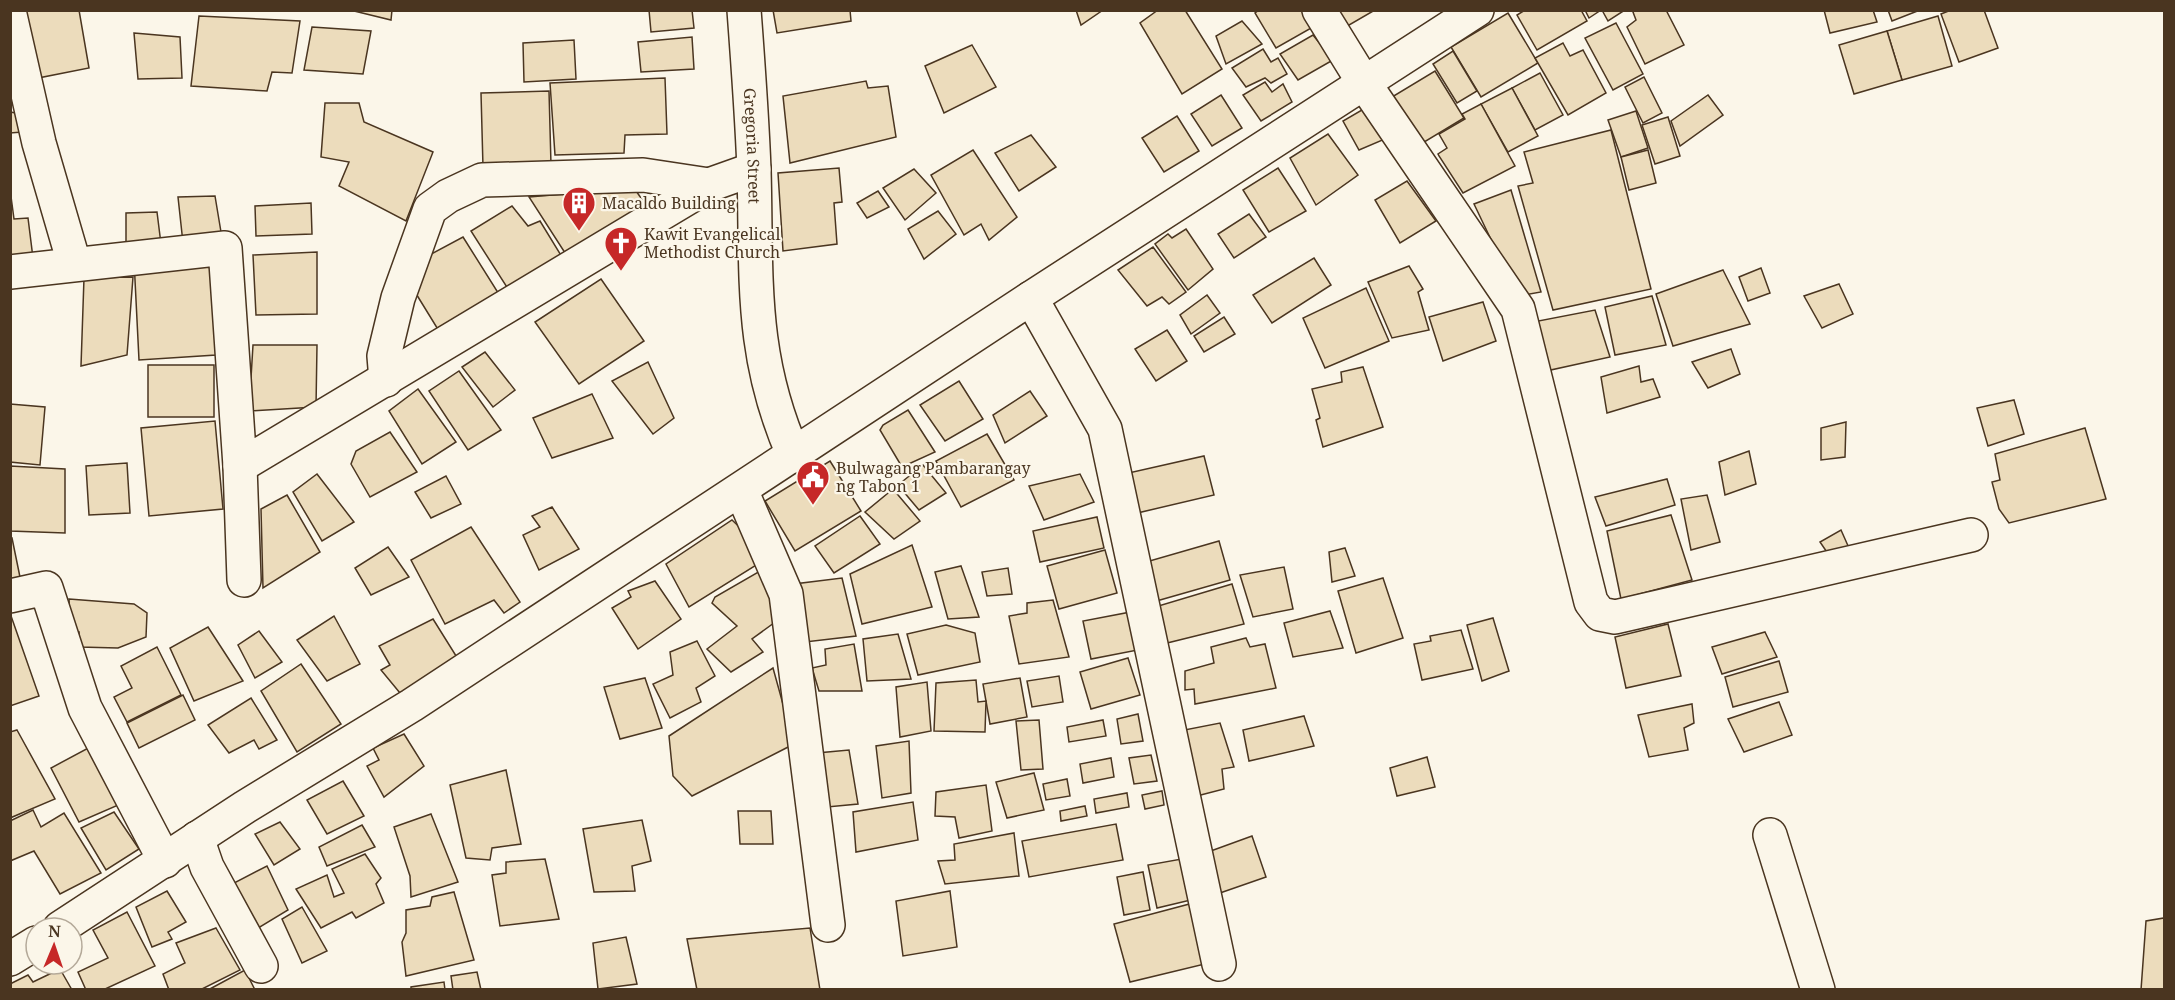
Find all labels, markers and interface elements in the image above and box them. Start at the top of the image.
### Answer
street label: Gregoria Street [739,87,766,204]
building icon: Macaldo Building [561,185,597,232]
place label: Macaldo Building [602,192,736,214]
place label: Kawit Evangelical Methodist Church [644,223,781,263]
church icon: Kawit Evangelical Methodist Church [603,225,639,272]
place label: Bulwagang Pambarangay ng Tabon 1 [836,457,1032,497]
public building icon: Bulwagang Pambarangay ng Tabon 1 [795,459,831,506]
north arrow [24,916,84,976]
text: N [48,920,62,942]

